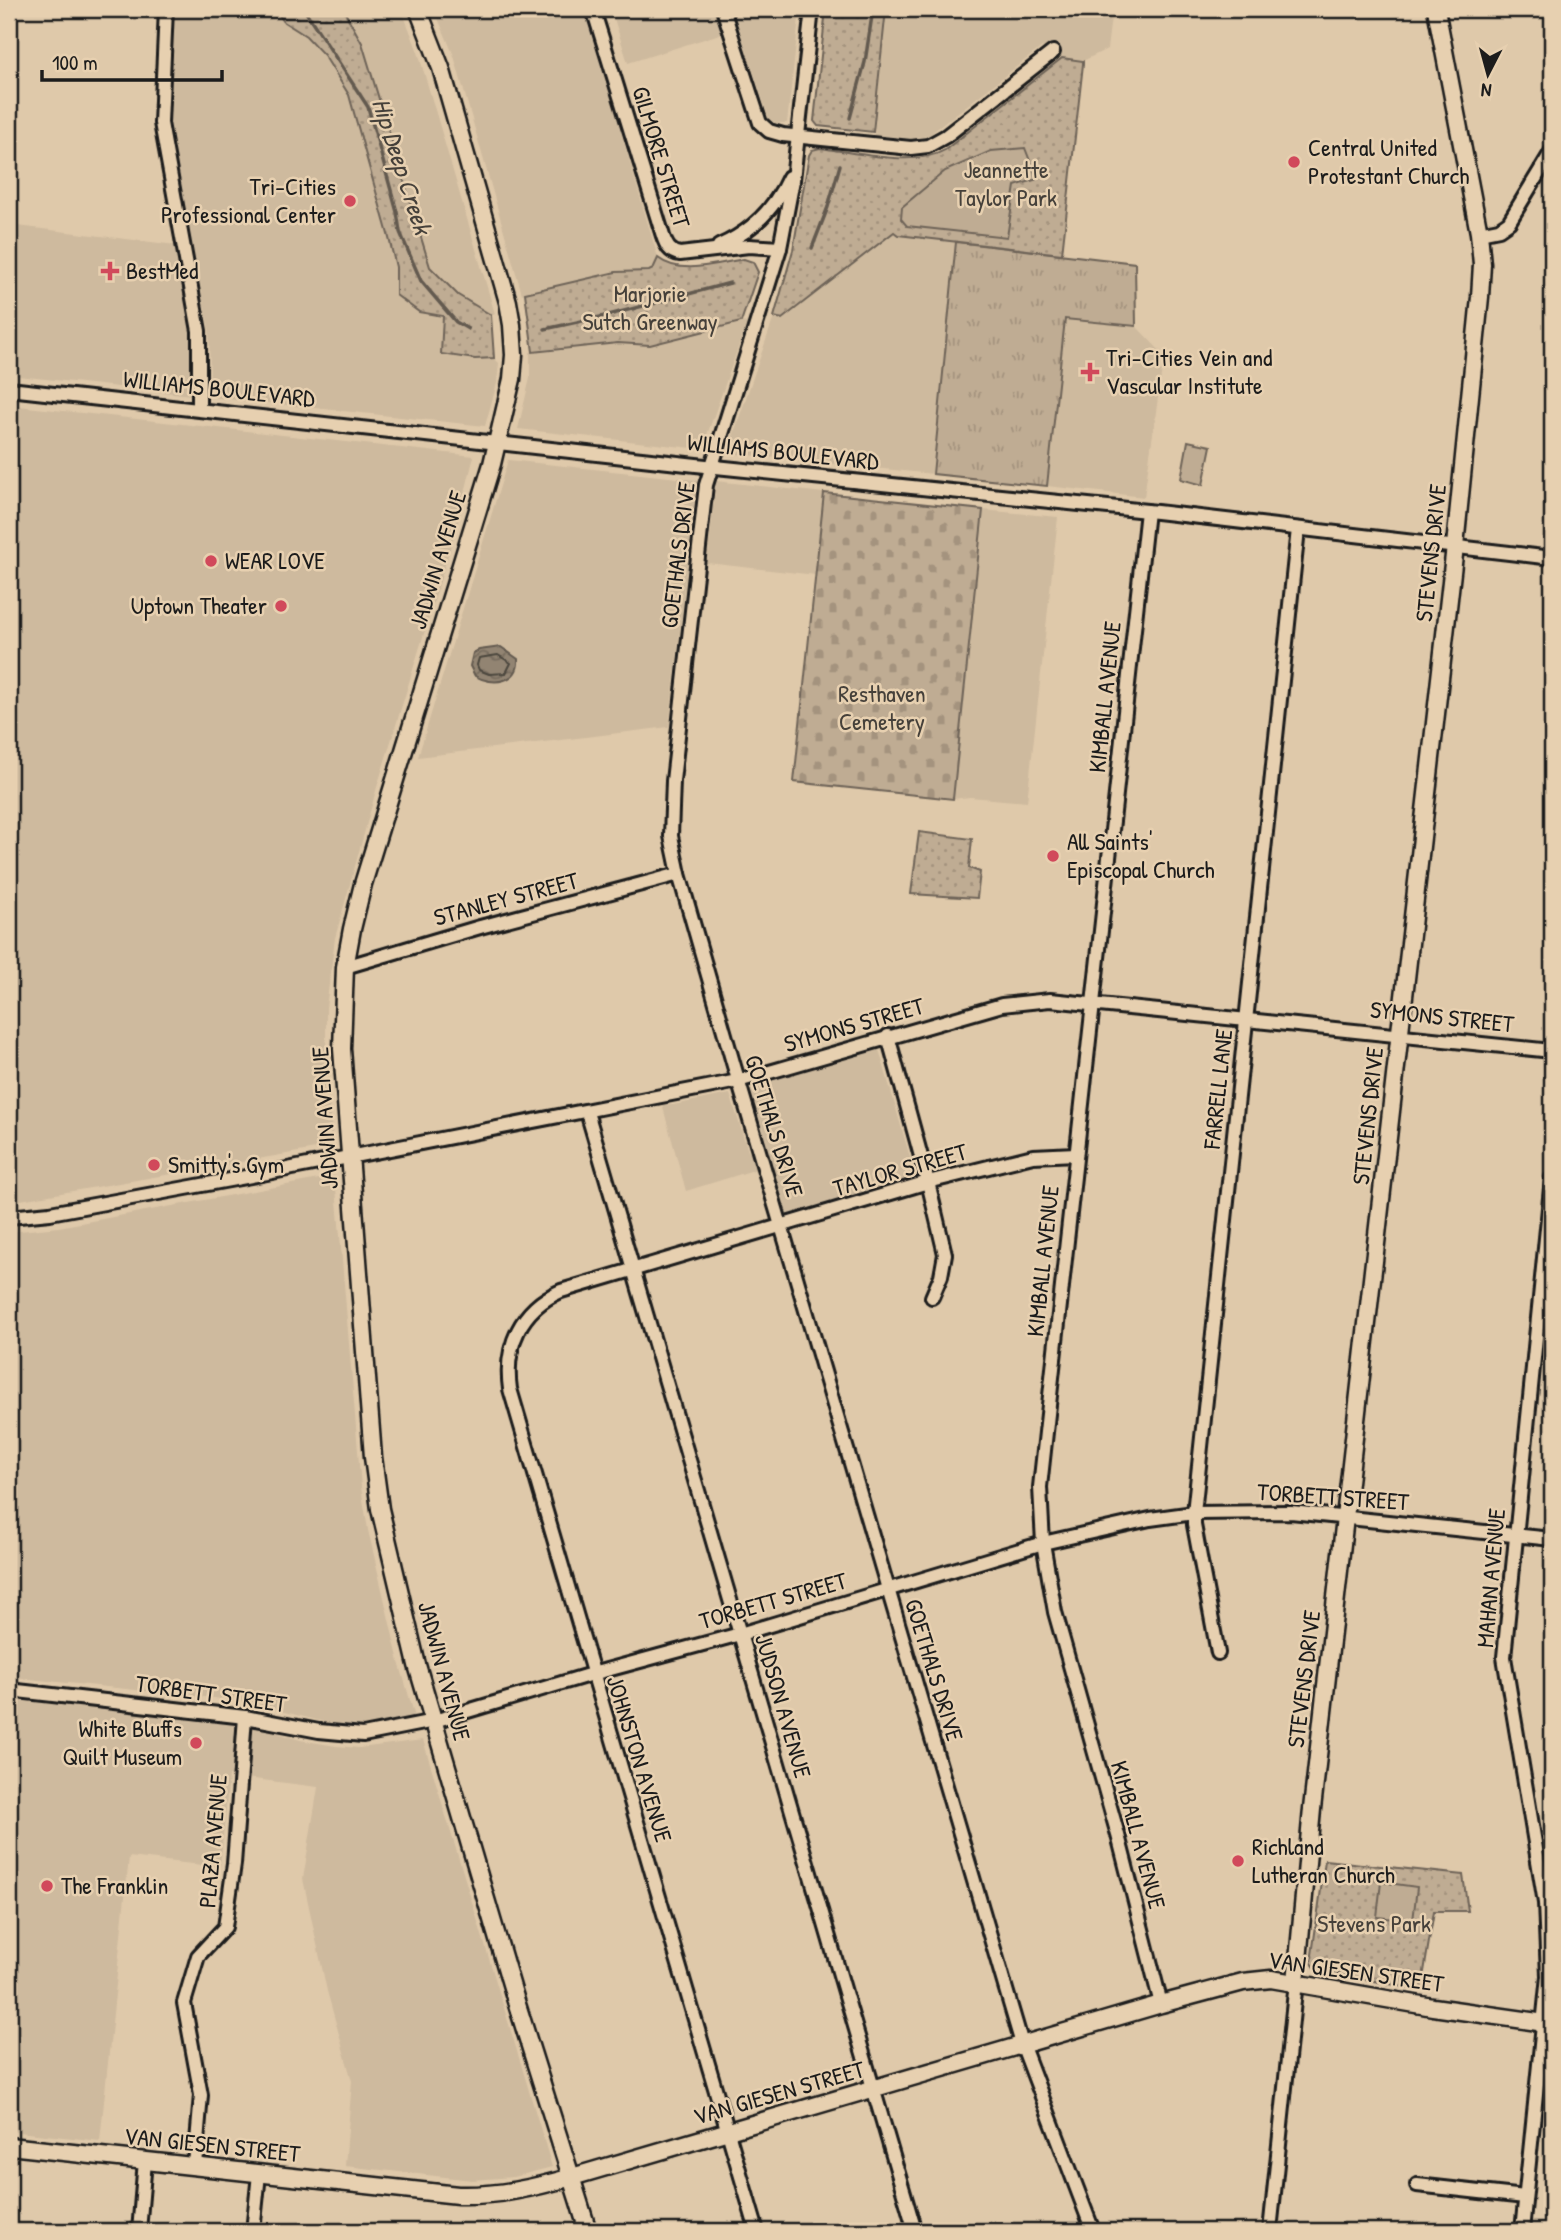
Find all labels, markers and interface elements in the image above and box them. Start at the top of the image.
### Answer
scale bar [42,38,222,82]
north arrow [1452,38,1522,108]
text: 100 m [52,48,98,77]
text: N [1480,77,1493,104]
street label: GILMORE STREET [625,82,699,232]
water label: Hip Deep Creek [363,93,442,241]
place label: Central United Protestant Church [1308,131,1469,191]
park label: Jeannette Taylor Park [955,153,1057,213]
marker: Central United Protestant Church [1286,154,1302,170]
place label: Tri-Cities Professional Center [161,170,336,230]
marker: Tri-Cities Professional Center [342,193,358,209]
place label: BestMed [126,254,198,286]
marker: BestMed [100,261,120,281]
park label: Marjorie Sutch Greenway [582,277,718,337]
place label: Tri-Cities Vein and Vascular Institute [1106,341,1272,401]
street label: WILLIAMS BOULEVARD [122,362,317,414]
marker: Tri-Cities Vein and Vascular Institute [1080,362,1100,382]
street label: WILLIAMS BOULEVARD [686,425,881,477]
street label: GOETHALS DRIVE [652,480,702,630]
street label: STEVENS DRIVE [1407,482,1453,623]
street label: JADWIN AVENUE [401,486,473,633]
place label: WEAR LOVE [225,544,325,576]
marker: WEAR LOVE [203,553,219,569]
place label: Uptown Theater [131,589,267,621]
marker: Uptown Theater [273,598,289,614]
street label: KIMBALL AVENUE [1080,619,1128,774]
park label: Resthaven Cemetery [838,677,926,737]
place label: All Saints' Episcopal Church [1067,825,1215,885]
marker: All Saints' Episcopal Church [1045,848,1061,864]
street label: STANLEY STREET [430,863,582,933]
street label: SYMONS STREET [780,989,928,1059]
street label: SYMONS STREET [1369,993,1516,1040]
street label: FARRELL LANE [1195,1027,1239,1151]
street label: JADWIN AVENUE [303,1045,345,1191]
street label: STEVENS DRIVE [1344,1045,1390,1186]
street label: GOETHALS DRIVE [738,1051,812,1201]
street label: TAYLOR STREET [829,1134,971,1203]
place label: Smitty's Gym [168,1148,284,1180]
marker: Smitty's Gym [146,1157,162,1173]
street label: KIMBALL AVENUE [1018,1183,1066,1338]
street label: TORBETT STREET [1256,1475,1411,1517]
street label: MAHAN AVENUE [1468,1507,1512,1649]
street label: TORBETT STREET [695,1564,851,1636]
street label: GOETHALS DRIVE [898,1595,972,1745]
street label: JADWIN AVENUE [411,1597,479,1744]
street label: STEVENS DRIVE [1279,1608,1327,1749]
street label: JUDSON AVENUE [748,1630,820,1782]
street label: TORBETT STREET [134,1667,289,1720]
street label: JOHNSTON AVENUE [599,1672,681,1846]
place label: White Bluffs Quilt Museum [63,1712,182,1772]
marker: White Bluffs Quilt Museum [188,1735,204,1751]
street label: KIMBALL AVENUE [1104,1757,1174,1913]
street label: PLAZA AVENUE [190,1772,234,1909]
place label: Richland Lutheran Church [1252,1830,1395,1890]
marker: Richland Lutheran Church [1230,1853,1246,1869]
place label: The Franklin [61,1869,168,1901]
marker: The Franklin [39,1878,55,1894]
park label: Stevens Park [1317,1907,1431,1939]
street label: VAN GIESEN STREET [1266,1943,1447,1999]
street label: VAN GIESEN STREET [689,2052,869,2132]
street label: VAN GIESEN STREET [123,2119,302,2169]

